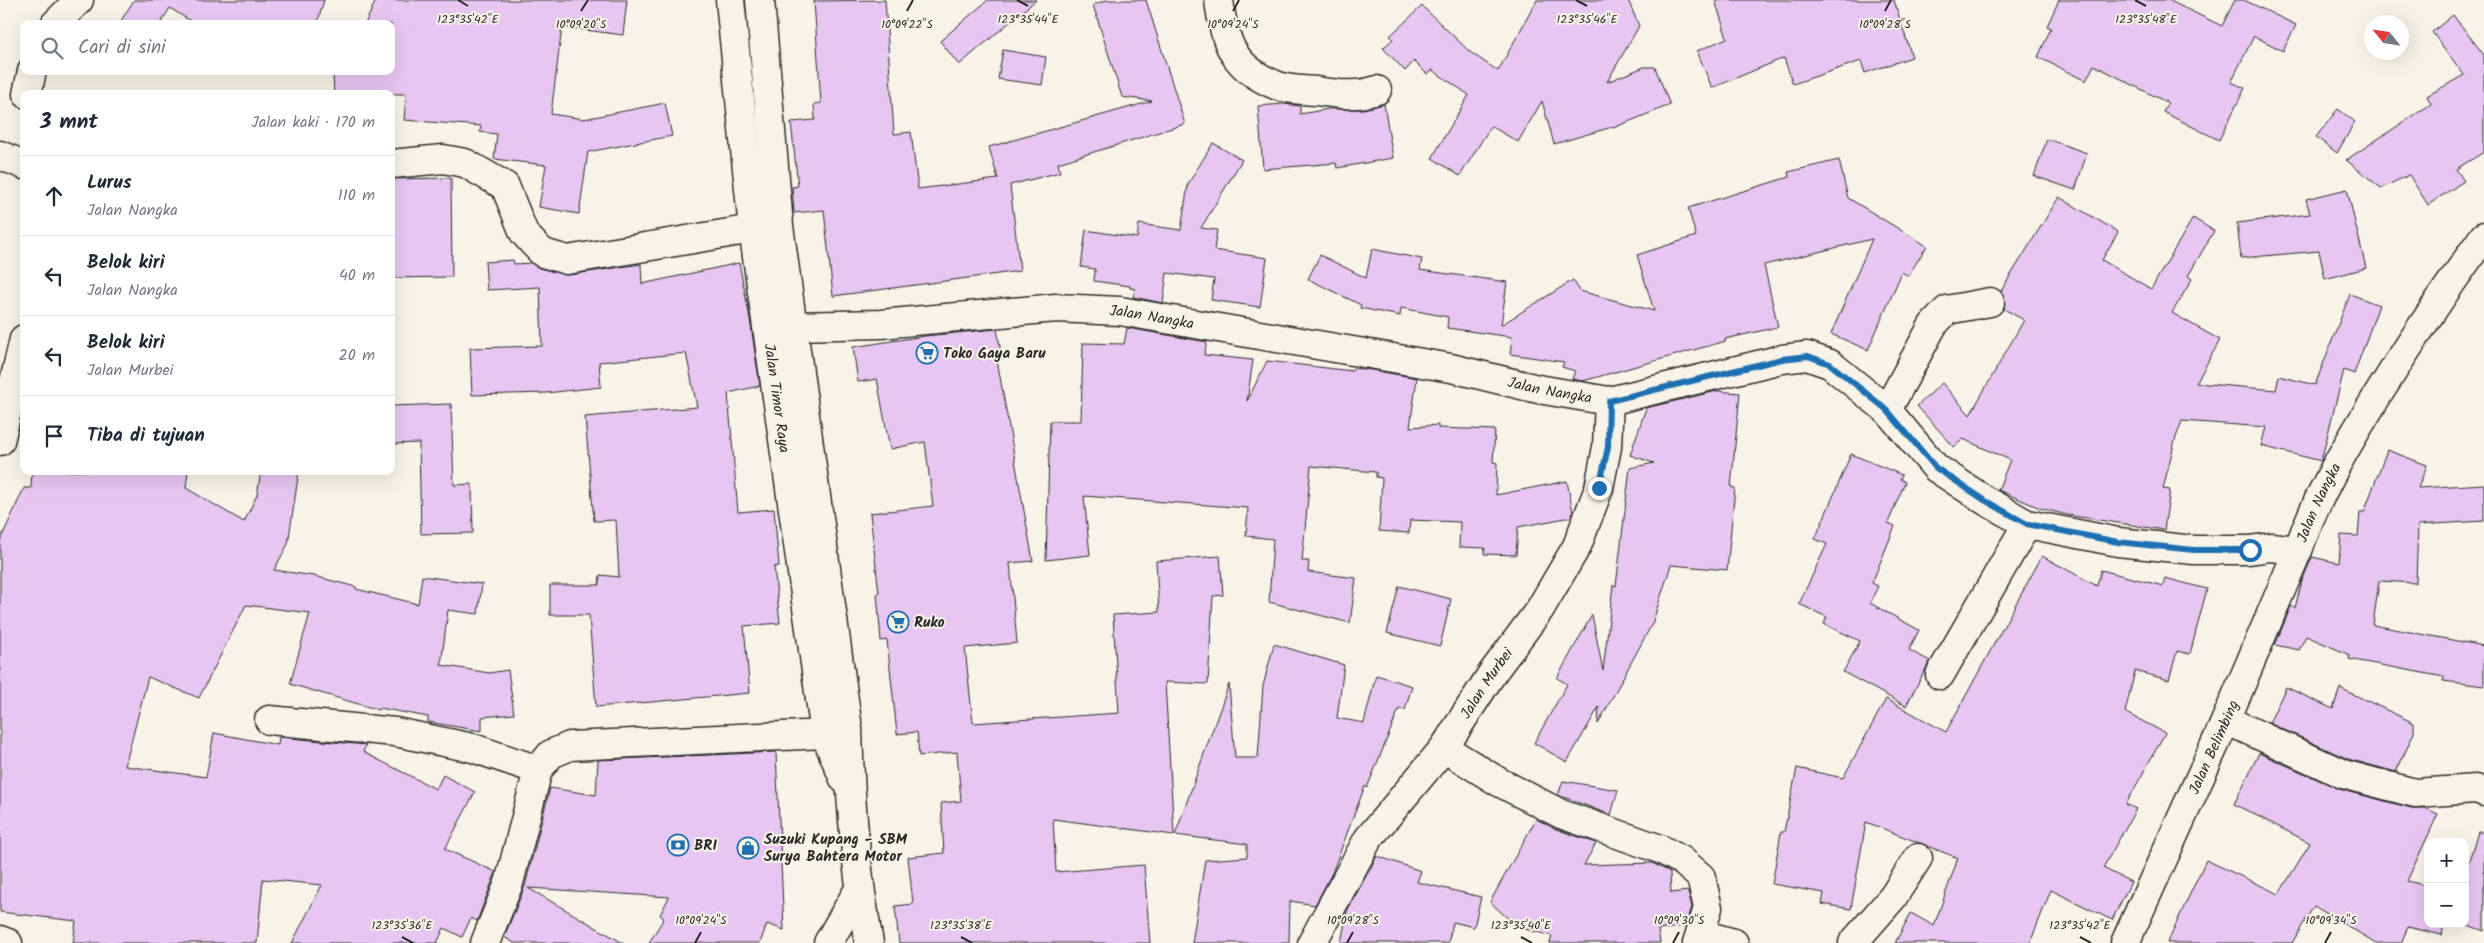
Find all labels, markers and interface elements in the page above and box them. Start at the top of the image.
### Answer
text: 123°35'42"E [437,10,500,29]
text: 123°35'44"E [998,10,1059,29]
text: 123°35'46"E [1557,10,1618,29]
text: 123°35'48"E [2115,10,2178,29]
text: 10°09'20"S [556,15,607,34]
text: 10°09'22"S [881,15,933,34]
text: 10°09'24"S [1207,15,1259,34]
text: 10°09'28"S [1859,15,1912,34]
north arrow [2364,15,2409,60]
search box [20,20,395,75]
text: Cari di sini [78,33,166,63]
icon: search [38,34,66,62]
text: 3 mnt [40,106,98,139]
text: Jalan kaki · 170 m [251,110,375,135]
text: Lurus [87,168,132,198]
icon: ahead [40,182,68,210]
text: 110 m [338,183,375,208]
text: Jalan Nangka [87,198,178,223]
text: Belok kiri [87,248,165,278]
icon: left [40,262,68,290]
text: 40 m [339,263,375,288]
text: Jalan Nangka [87,278,178,303]
street label: Jalan Nangka [1109,300,1196,337]
text: Belok kiri [87,328,165,358]
supermarket icon: Toko Gaya Baru [915,341,939,365]
icon: left [40,342,68,370]
street label: Jalan Timor Raya [756,342,796,454]
place label: Toko Gaya Baru [943,342,1046,366]
text: 20 m [339,343,375,368]
text: Jalan Murbei [87,358,173,383]
street label: Jalan Nangka [1505,371,1594,411]
text: Tiba di tujuan [87,421,205,451]
icon: arrive [40,422,68,450]
street label: Jalan Nangka [2291,459,2348,546]
route end [1588,477,1611,500]
route start [2239,539,2262,562]
supermarket icon: Ruko [886,610,910,634]
place label: Ruko [914,611,945,635]
street label: Jalan Murbei [1455,642,1521,724]
street label: Jalan Belimbing [2183,697,2246,799]
place label: Suzuki Kupang - SBM Surya Bahtera Motor [764,828,908,869]
bank icon: BRI [666,833,690,857]
place label: BRI [694,834,717,858]
shop icon: Suzuki Kupang - SBM Surya Bahtera Motor [736,836,760,860]
map controls [2424,838,2469,928]
button: + [2424,838,2469,883]
button: − [2424,883,2469,928]
text: 10°09'24"S [675,911,727,930]
text: 10°09'28"S [1327,911,1380,930]
text: 10°09'30"S [1654,911,1705,930]
text: 10°09'34"S [2305,911,2357,930]
text: 123°35'36"E [371,916,434,935]
text: 123°35'38"E [930,916,993,935]
text: 123°35'40"E [1491,916,1552,935]
text: 123°35'42"E [2049,916,2112,935]

